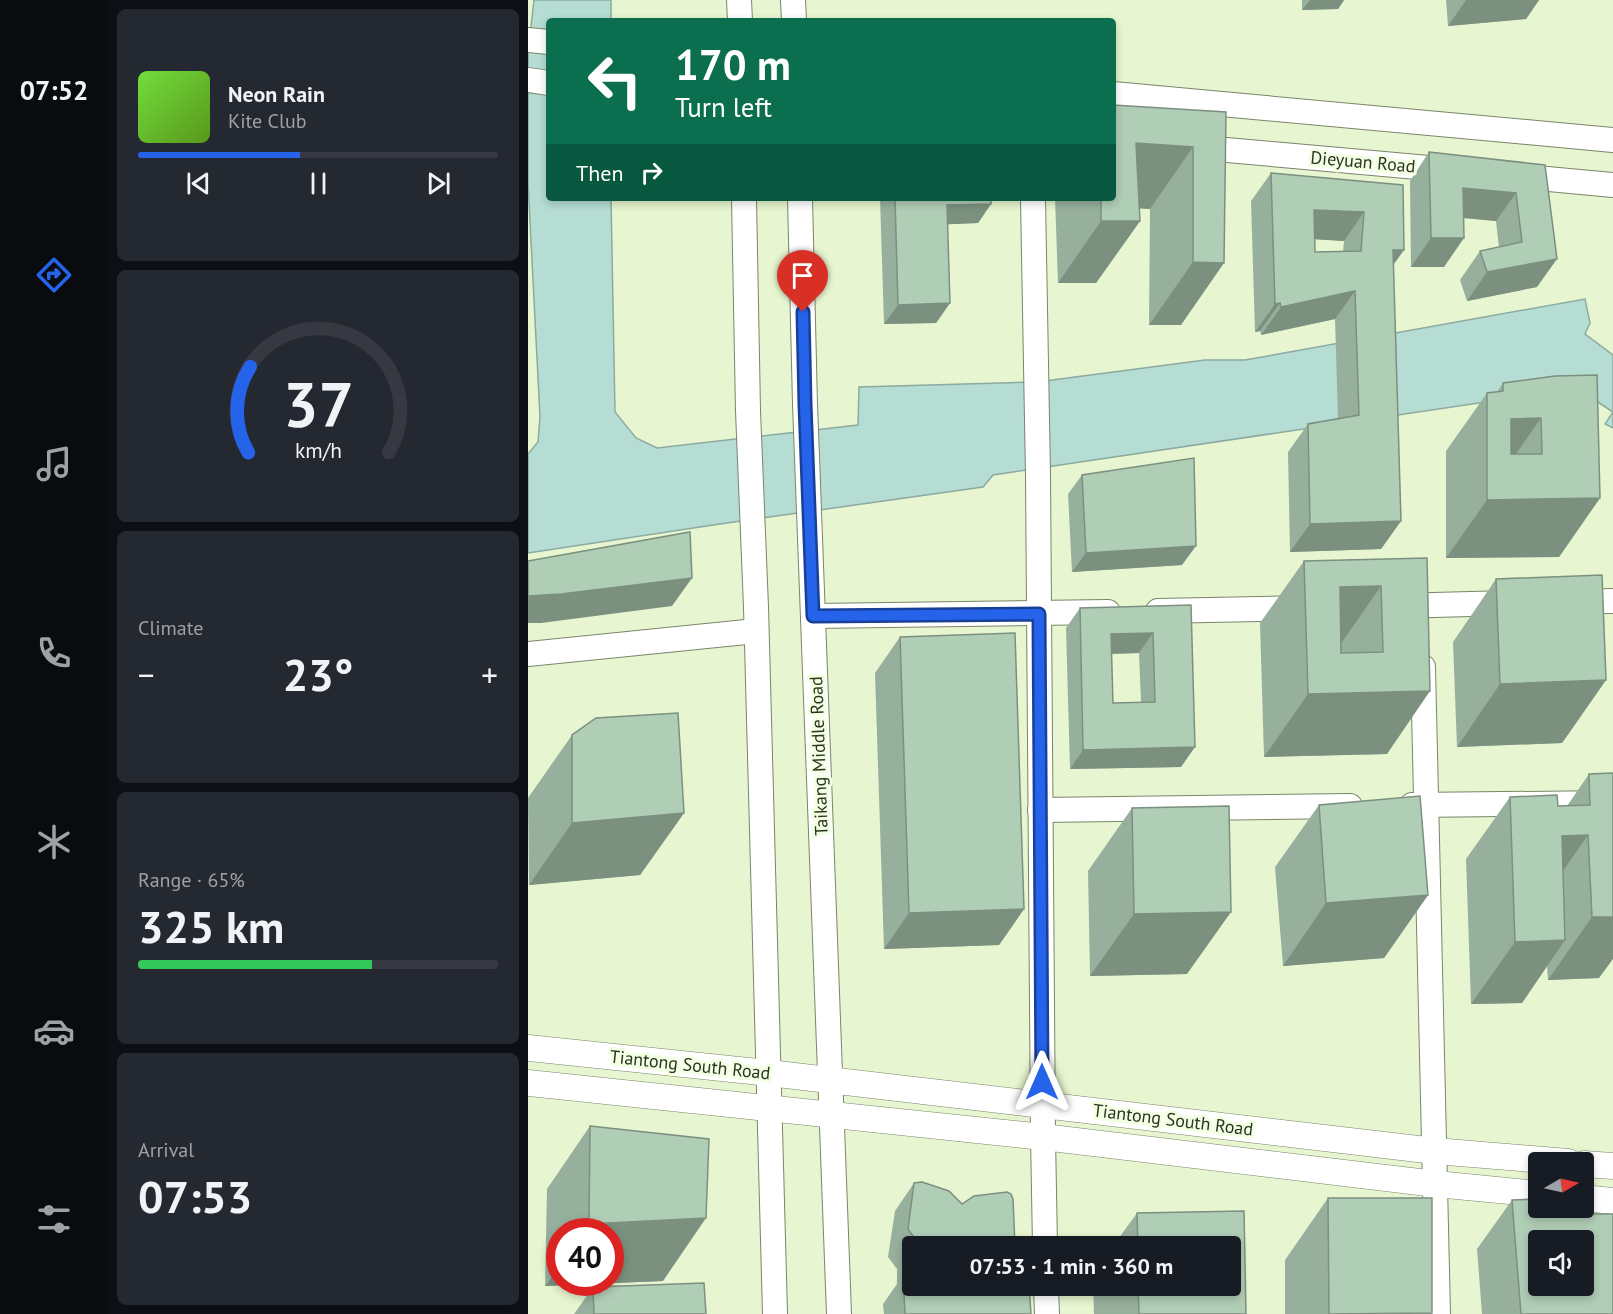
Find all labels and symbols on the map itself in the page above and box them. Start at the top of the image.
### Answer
street label: Dieyuan Road [1310,145,1416,178]
pin [777,250,828,312]
street label: Taikang Middle Road [804,676,833,836]
street label: Tiantong South Road [609,1045,771,1084]
position arrow [1010,1050,1074,1114]
street label: Tiantong South Road [1092,1098,1254,1141]
north arrow [1528,1152,1594,1218]
speed limit sign: 40 [546,1218,624,1296]

